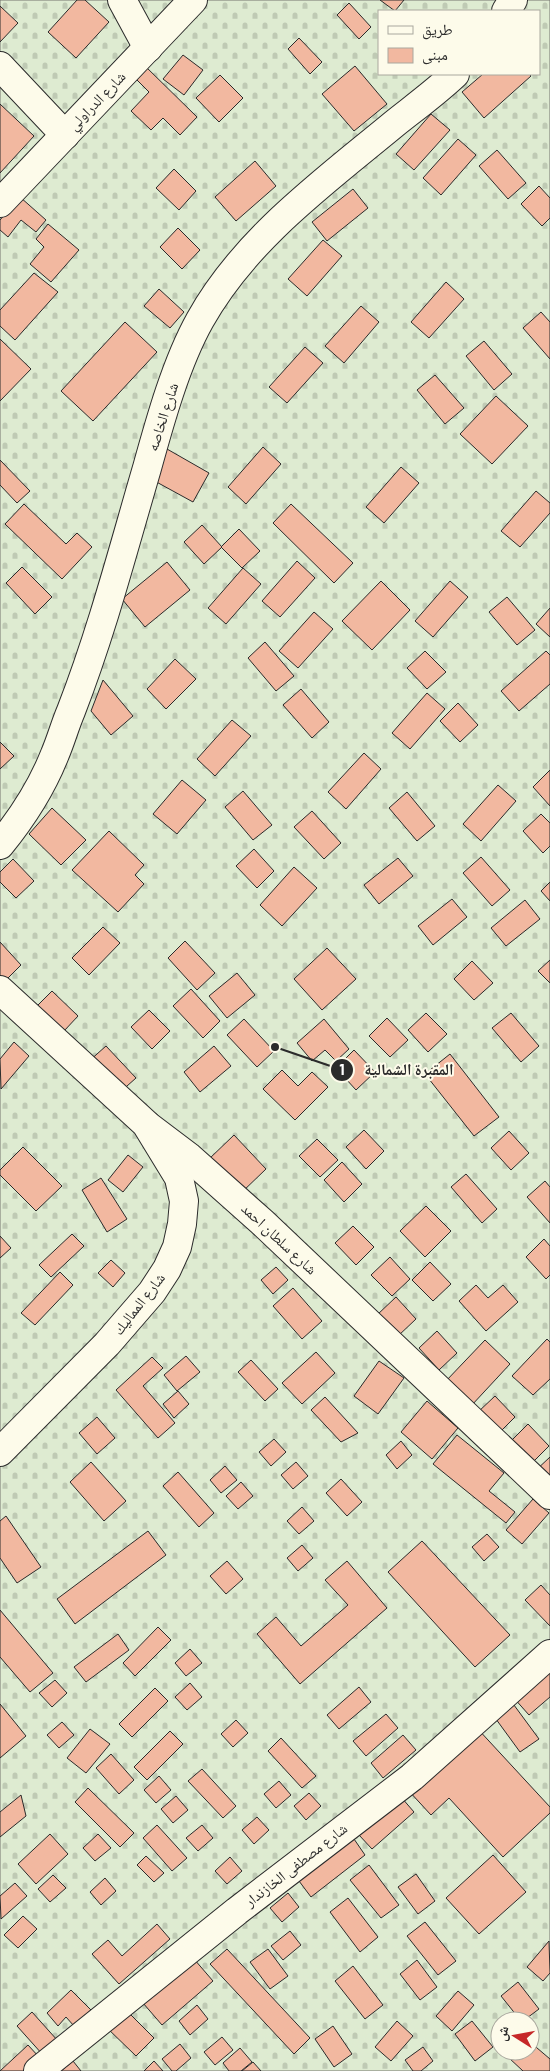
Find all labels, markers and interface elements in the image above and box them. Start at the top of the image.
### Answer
legend [378,10,540,75]
text: طريق [422,20,453,40]
text: مبنى [422,45,448,65]
street label: شارع الدراولي [64,67,132,136]
street label: شارع الخاصه [143,380,183,454]
callout: المقبرة الشمالية [330,1054,464,1085]
text: المقبرة الشمالية [364,1059,454,1079]
text: 1 [339,1060,345,1078]
street label: شارع سلطان احمد [237,1199,321,1279]
street label: شارع المماليك [108,1269,170,1339]
street label: شارع مصطفى الخازندار [240,1818,352,1912]
north arrow [490,2011,540,2061]
text: ش [492,2024,513,2043]

